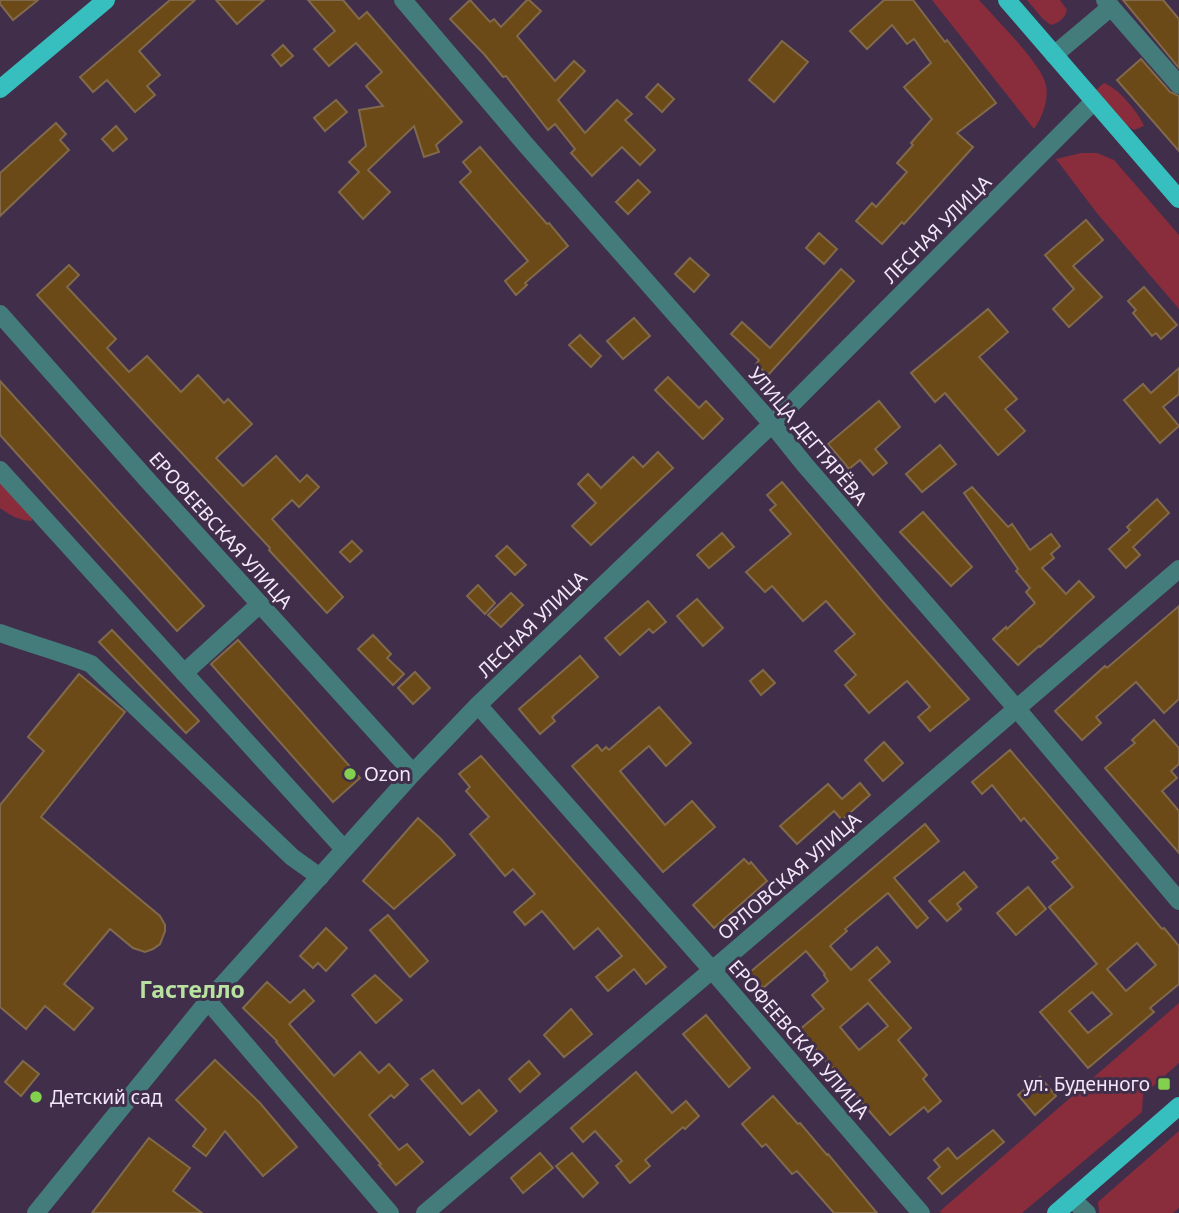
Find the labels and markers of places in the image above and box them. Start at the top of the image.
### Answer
place label: Ozon [364,761,411,787]
marker: Ozon [342,766,358,782]
place label: ул. Буденного [1024,1071,1150,1097]
marker: ул. Буденного [1156,1076,1172,1092]
place label: Детский сад [50,1084,163,1110]
marker: Детский сад [28,1089,44,1105]

